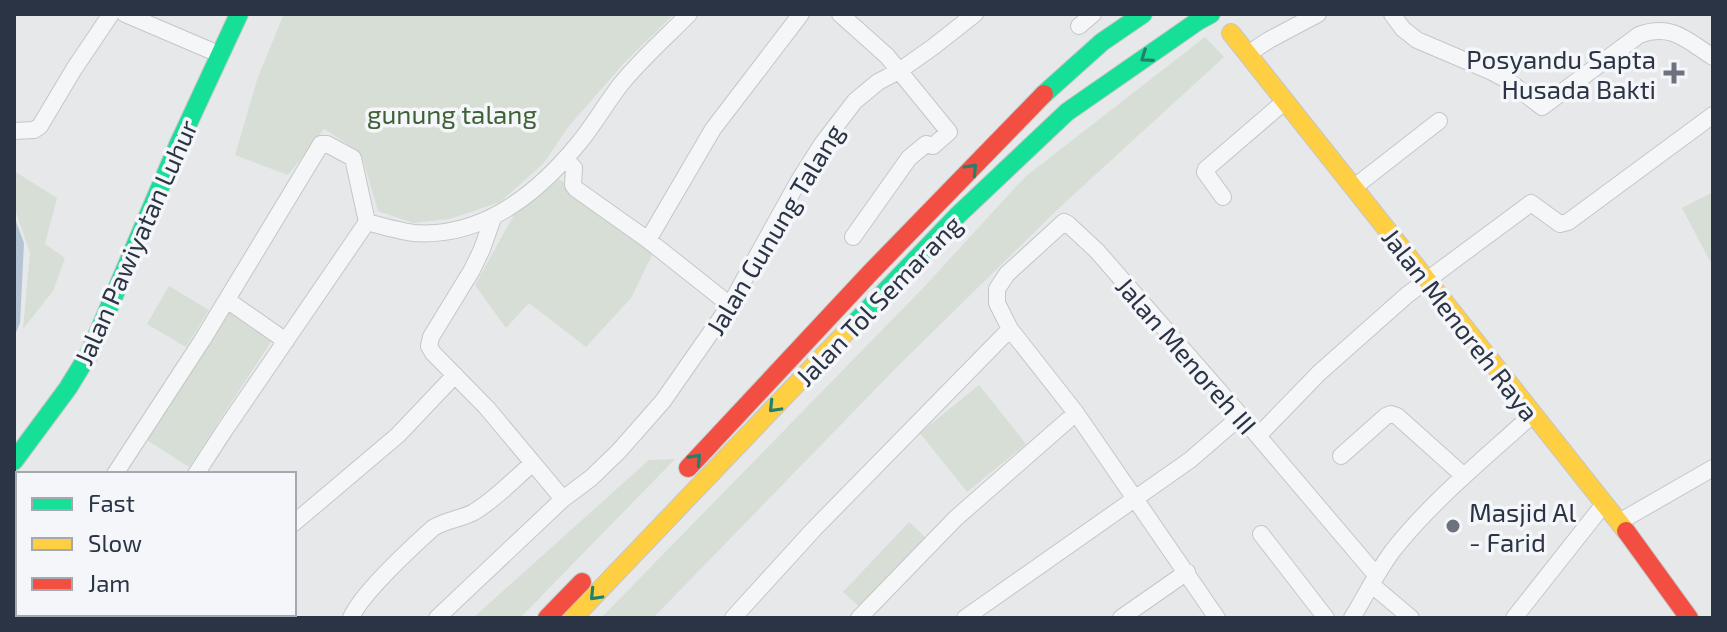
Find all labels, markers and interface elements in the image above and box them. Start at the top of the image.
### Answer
place label: Posyandu Sapta Husada Bakti [1466,43,1656,104]
one-way arrow [1140,47,1154,62]
marker: Posyandu Sapta Husada Bakti [1663,62,1685,84]
park label: gunung talang [367,98,537,129]
street label: Jalan Pawiyatan Luhur [67,115,203,369]
street label: Jalan Gunung Talang [699,118,849,340]
one-way arrow [962,164,977,178]
street label: Jalan Tol Semarang [789,208,967,392]
street label: Jalan Menoreh Raya [1376,222,1546,426]
street label: Jalan Menoreh III [1110,270,1264,440]
one-way arrow [770,398,784,413]
one-way arrow [687,454,702,468]
legend [16,472,296,616]
text: Fast [88,488,135,517]
place label: Masjid Al - Farid [1469,496,1576,557]
marker: Masjid Al - Farid [1444,517,1462,535]
text: Slow [88,528,142,557]
text: Jam [88,568,130,597]
one-way arrow [590,586,604,601]

